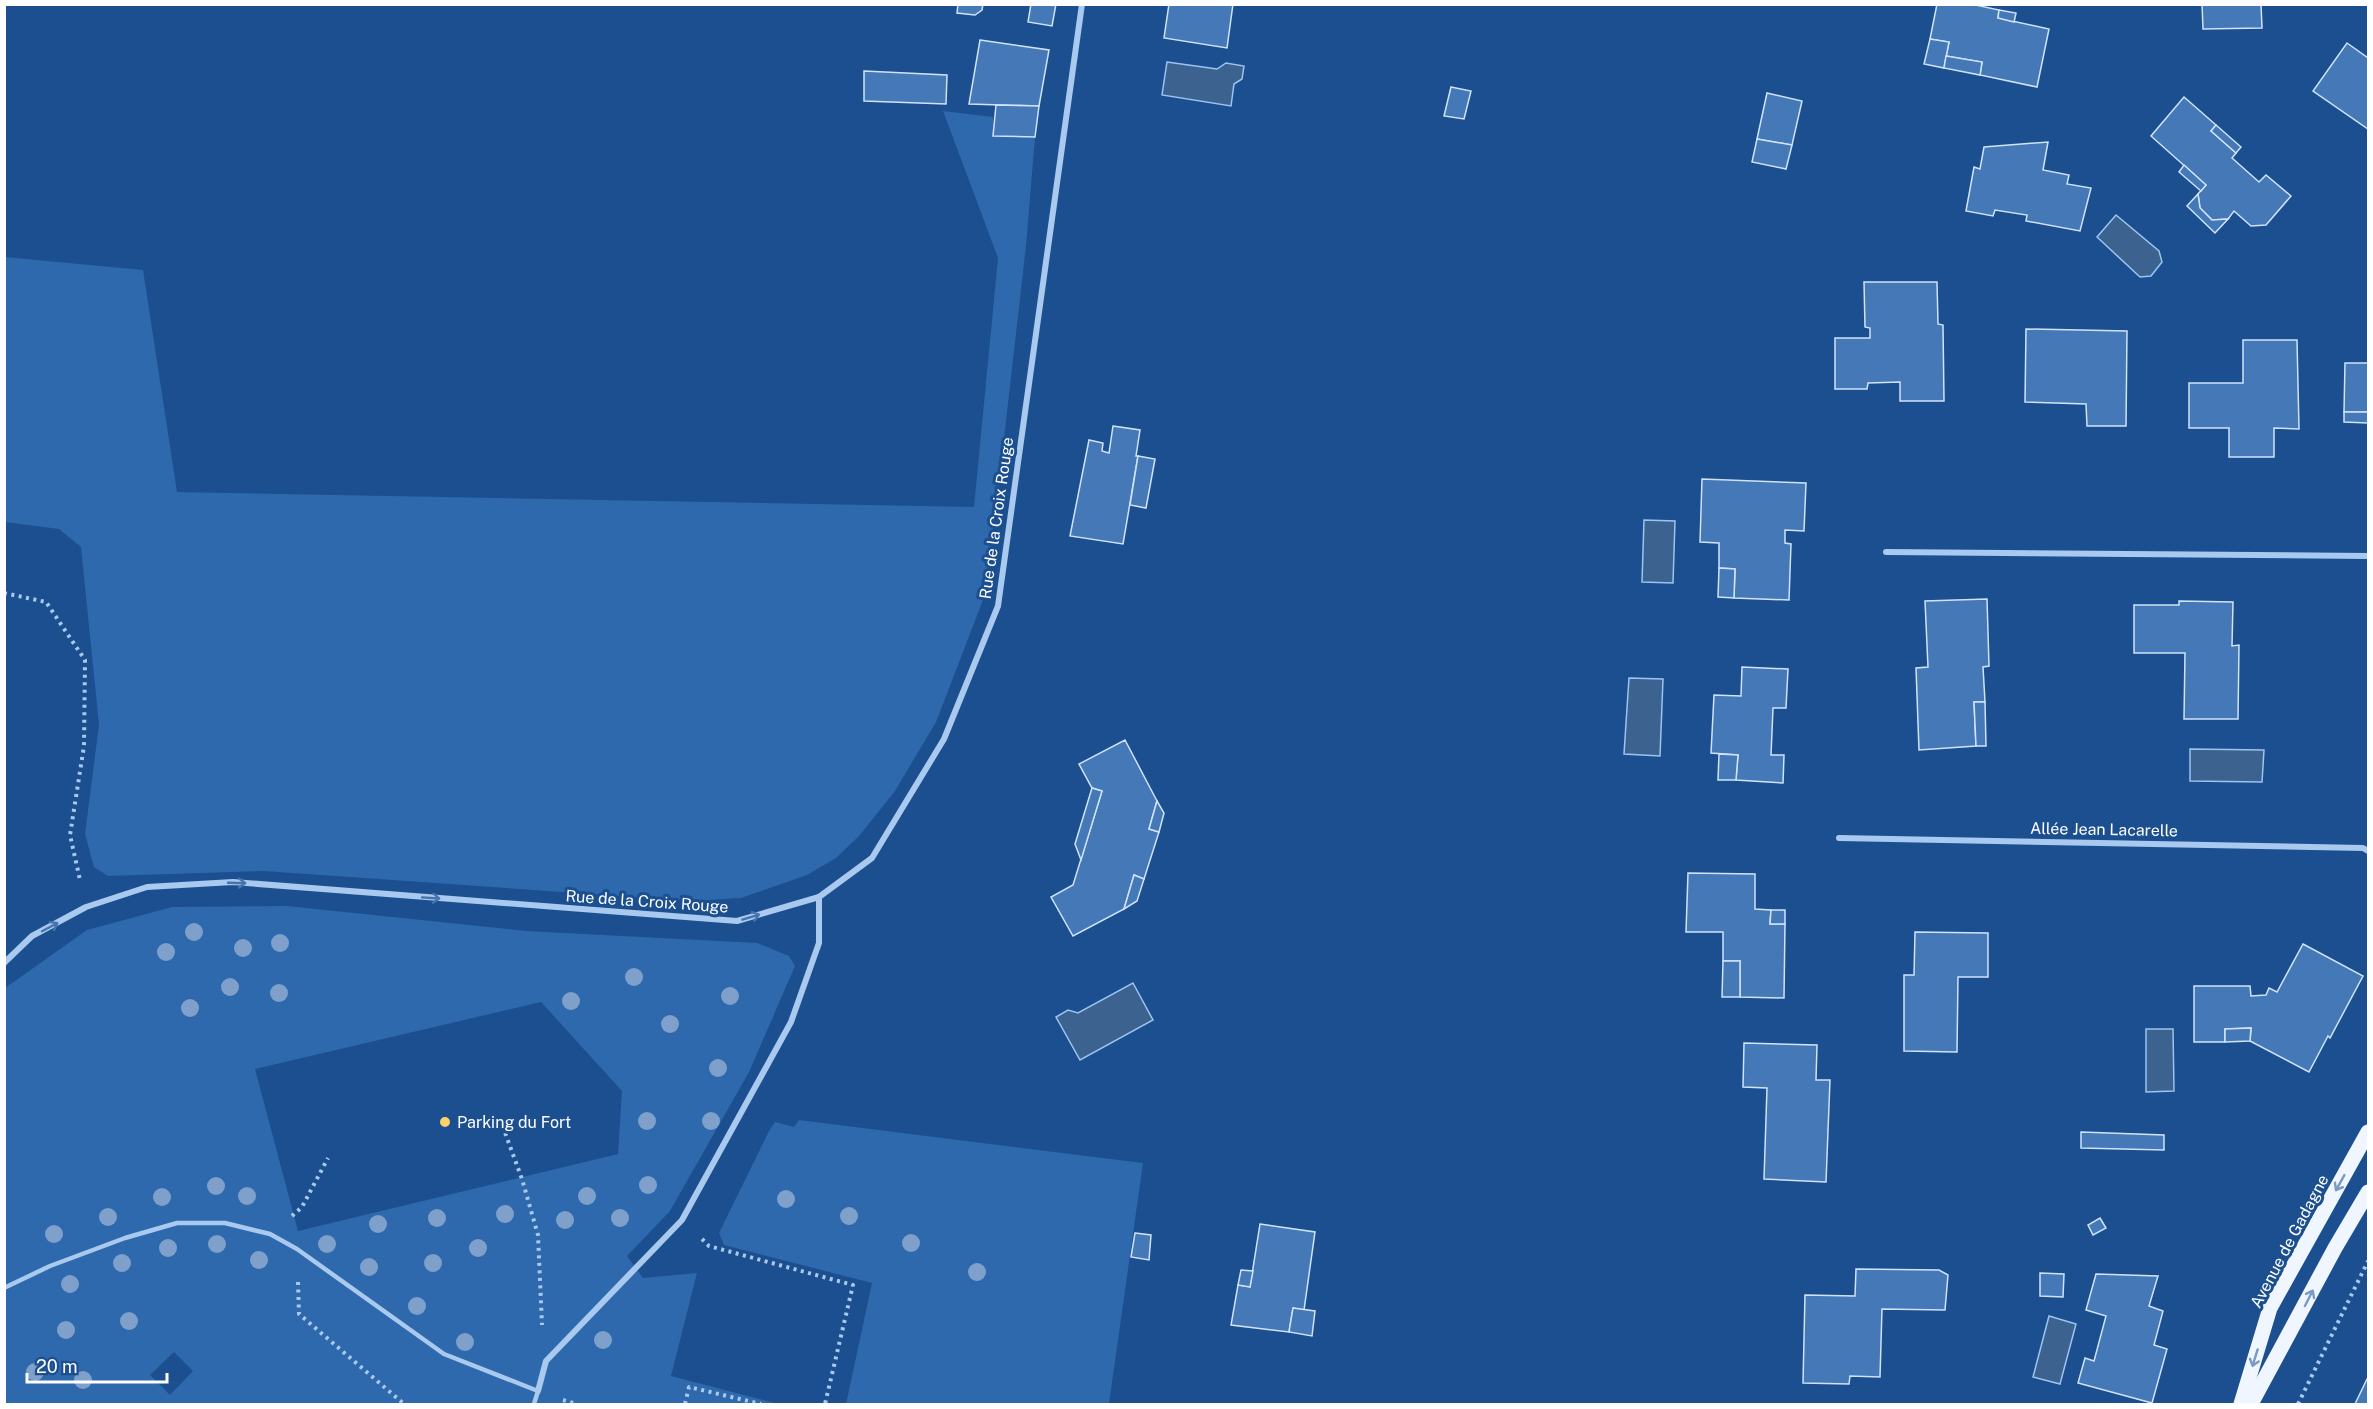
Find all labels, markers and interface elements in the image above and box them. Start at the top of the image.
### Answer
street label: Rue de la Croix Rouge [976,436,1017,600]
street label: Allée Jean Lacarelle [2030,819,2178,840]
one-way arrow [226,877,246,889]
street label: Rue de la Croix Rouge [565,886,729,917]
one-way arrow [421,892,441,903]
one-way arrow [741,911,760,922]
one-way arrow [41,920,59,932]
place label: Parking du Fort [457,1113,571,1132]
marker: Parking du Fort [438,1115,452,1129]
street label: Avenue de Gadagne [2246,1171,2333,1311]
one-way arrow [2334,1174,2346,1191]
one-way arrow [2304,1289,2316,1307]
scale bar [27,1346,166,1384]
one-way arrow [2249,1348,2260,1367]
text: 20 m [36,1356,78,1377]

